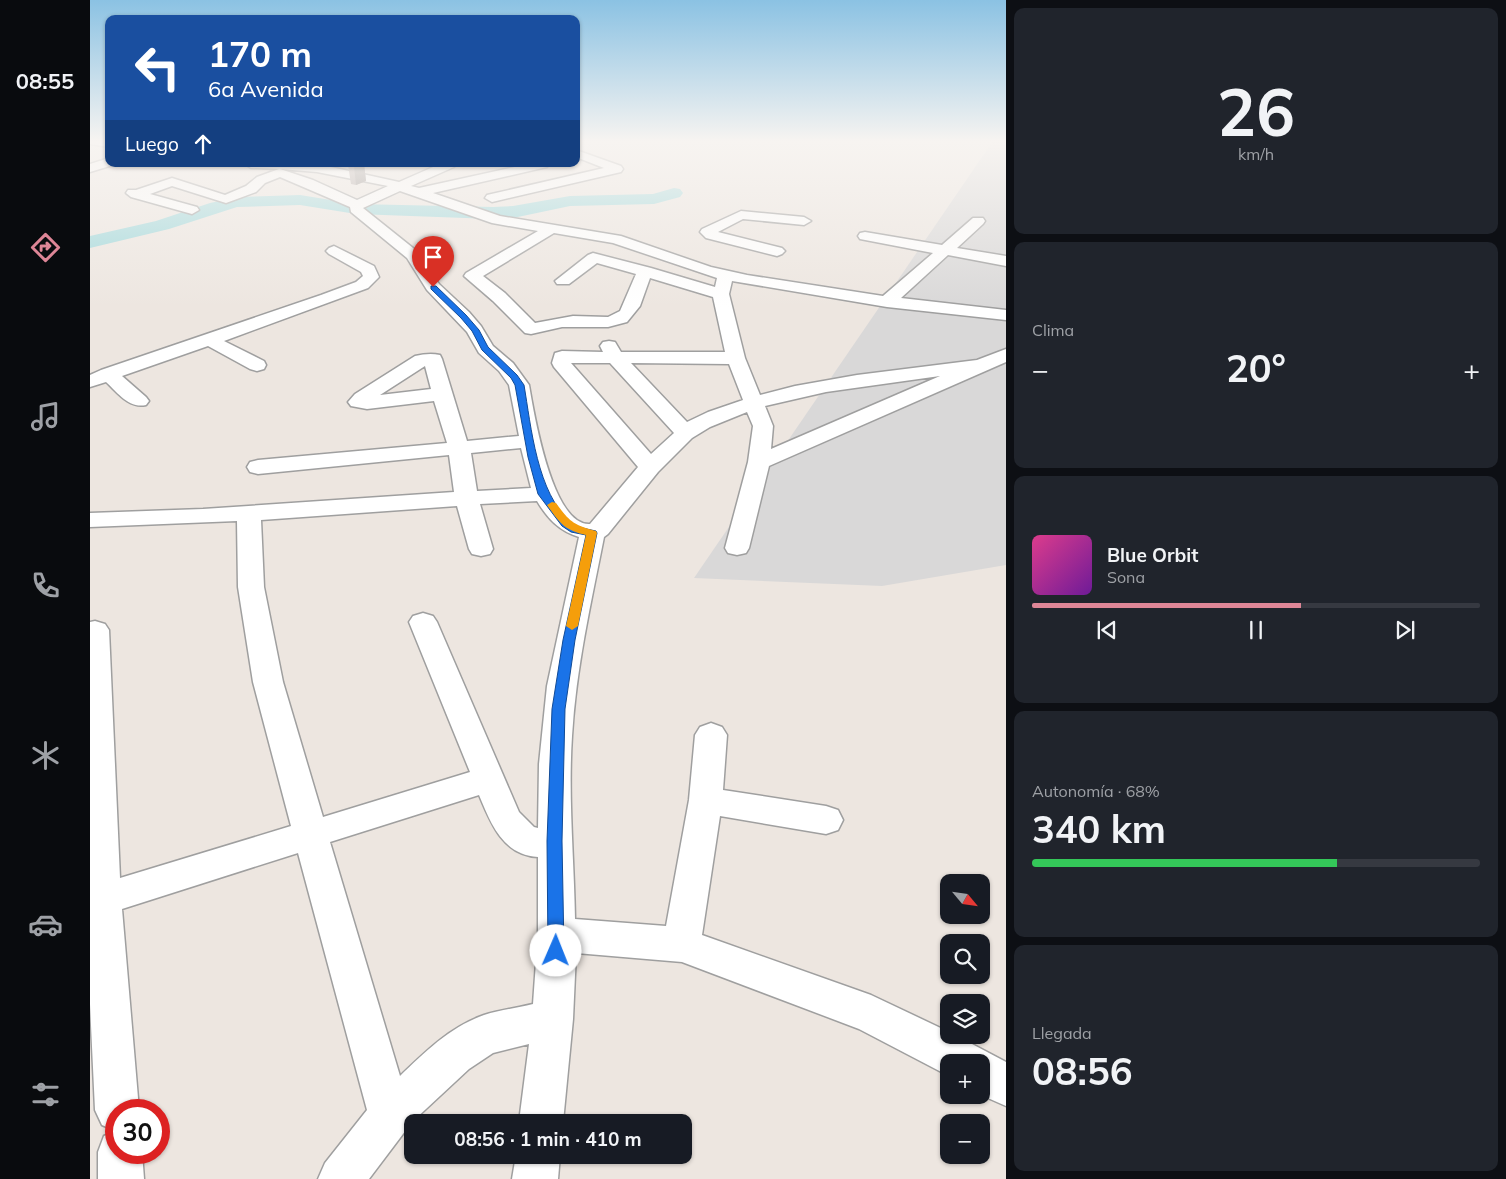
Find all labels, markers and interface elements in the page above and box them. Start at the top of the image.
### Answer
text: 170 m [208,32,312,76]
icon: left [125,35,190,100]
text: 08:55 [16,67,74,95]
text: 26 [1217,71,1295,152]
text: 6a Avenida [208,75,324,103]
icon: ahead [189,130,217,158]
text: Luego [125,132,179,156]
text: km/h [1238,144,1274,164]
icon: directions [28,230,63,265]
pin [412,236,454,287]
icon: arrive [419,243,447,271]
text: Clima [1032,320,1074,340]
text: 20° [1226,344,1286,392]
text: − [1032,352,1049,387]
text: + [1463,352,1480,387]
icon: music [28,399,63,434]
text: Blue Orbit [1107,543,1198,567]
text: Sona [1107,567,1145,587]
icon: phone [28,568,63,603]
icon: previous [1093,616,1121,644]
icon: pause [1242,616,1270,644]
icon: next [1391,616,1419,644]
icon: climate [28,738,63,773]
text: Autonomía · 68% [1032,781,1160,801]
text: 340 km [1032,805,1166,853]
north arrow [940,874,990,924]
map controls [940,874,990,1164]
icon: car [28,907,63,942]
position arrow [529,924,581,976]
button: search [940,934,990,984]
button: layers [940,994,990,1044]
text: Llegada [1032,1023,1092,1043]
text: 08:56 [1032,1047,1133,1095]
button: + [940,1054,990,1104]
icon: filters [28,1077,63,1112]
speed limit sign: 30 [105,1099,170,1164]
button: − [940,1114,990,1164]
text: 08:56 · 1 min · 410 m [454,1127,642,1151]

